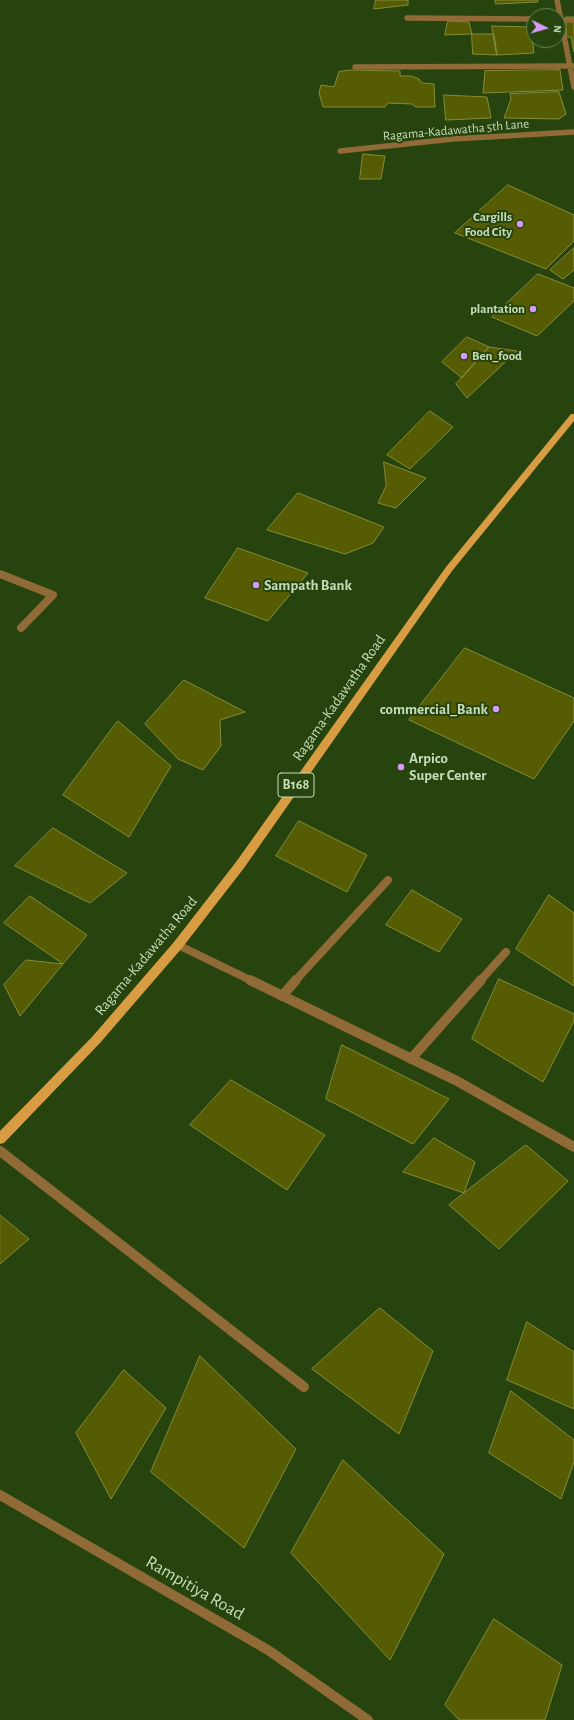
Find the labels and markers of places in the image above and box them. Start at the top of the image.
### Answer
place label: Cargills Food City [464,209,512,240]
marker: Cargills Food City [515,219,525,229]
place label: plantation [470,301,525,317]
marker: plantation [528,304,538,314]
place label: Ben_food [472,348,522,364]
marker: Ben_food [459,351,469,361]
place label: Sampath Bank [264,576,352,594]
marker: Sampath Bank [251,580,261,590]
place label: commercial_Bank [380,700,488,718]
marker: commercial_Bank [491,704,501,714]
place label: Arpico Super Center [409,749,486,784]
marker: Arpico Super Center [396,762,406,772]

